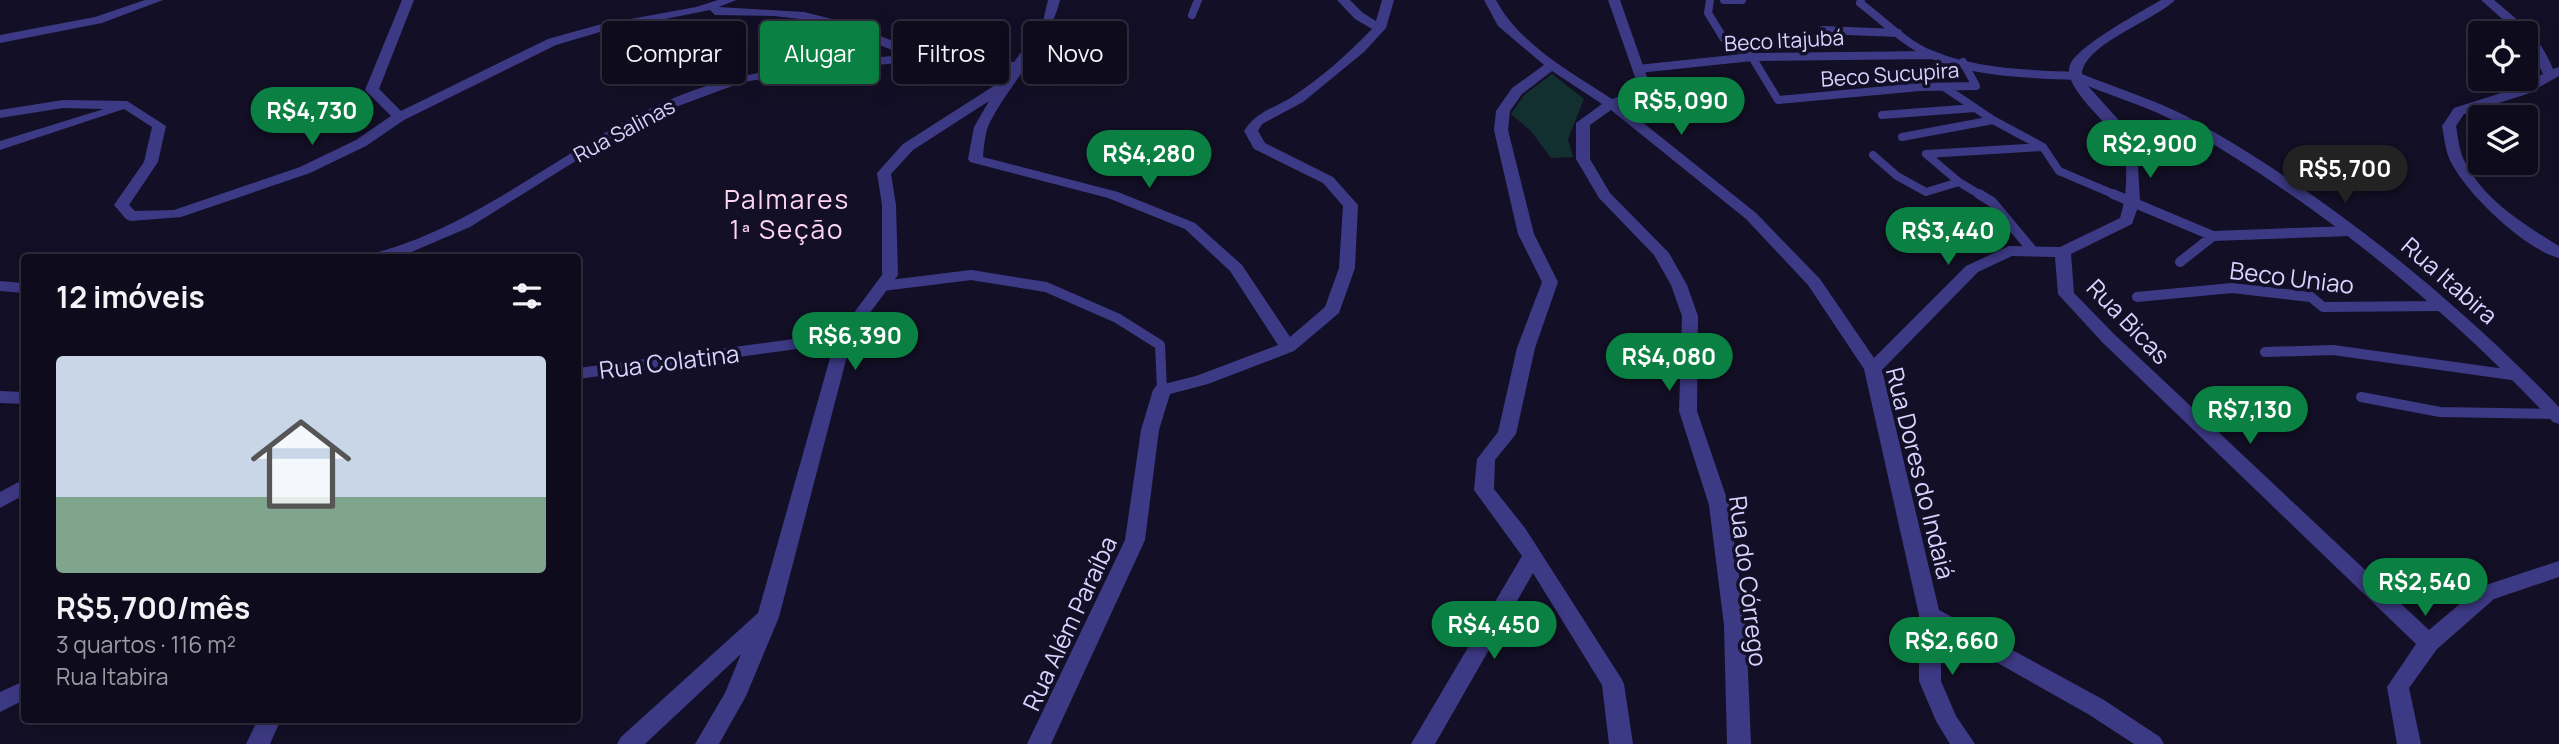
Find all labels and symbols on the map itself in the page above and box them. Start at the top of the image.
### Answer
street label: Beco Itajubá [1723,23,1845,57]
street label: Beco Sucupira [1820,55,1960,93]
pin: R$5,090 [1616,78,1746,137]
pin: R$4,730 [247,88,377,147]
street label: Rua Salinas [568,92,680,168]
pin: R$2,900 [2085,120,2215,180]
pin: R$4,280 [1084,130,1214,190]
pin: R$5,700 [2280,146,2410,205]
district label: Palmares 1ª Seção [724,181,850,247]
pin: R$3,440 [1883,208,2013,267]
street label: Rua Itabira [2395,229,2505,331]
street label: Beco Uniao [2228,253,2356,301]
street label: Rua Bicas [2080,271,2178,371]
pin: R$6,390 [790,312,920,372]
pin: R$4,080 [1604,334,1734,393]
street label: Rua Colatina [597,336,741,386]
street label: Rua Dores do Indaiá [1879,364,1963,582]
pin: R$7,130 [2185,386,2315,446]
street label: Rua do Córrego [1722,494,1776,668]
street label: Rua Além Paraíba [1014,530,1124,716]
pin: R$2,540 [2360,558,2490,618]
pin: R$4,450 [1429,602,1559,661]
pin: R$2,660 [1887,618,2017,677]

